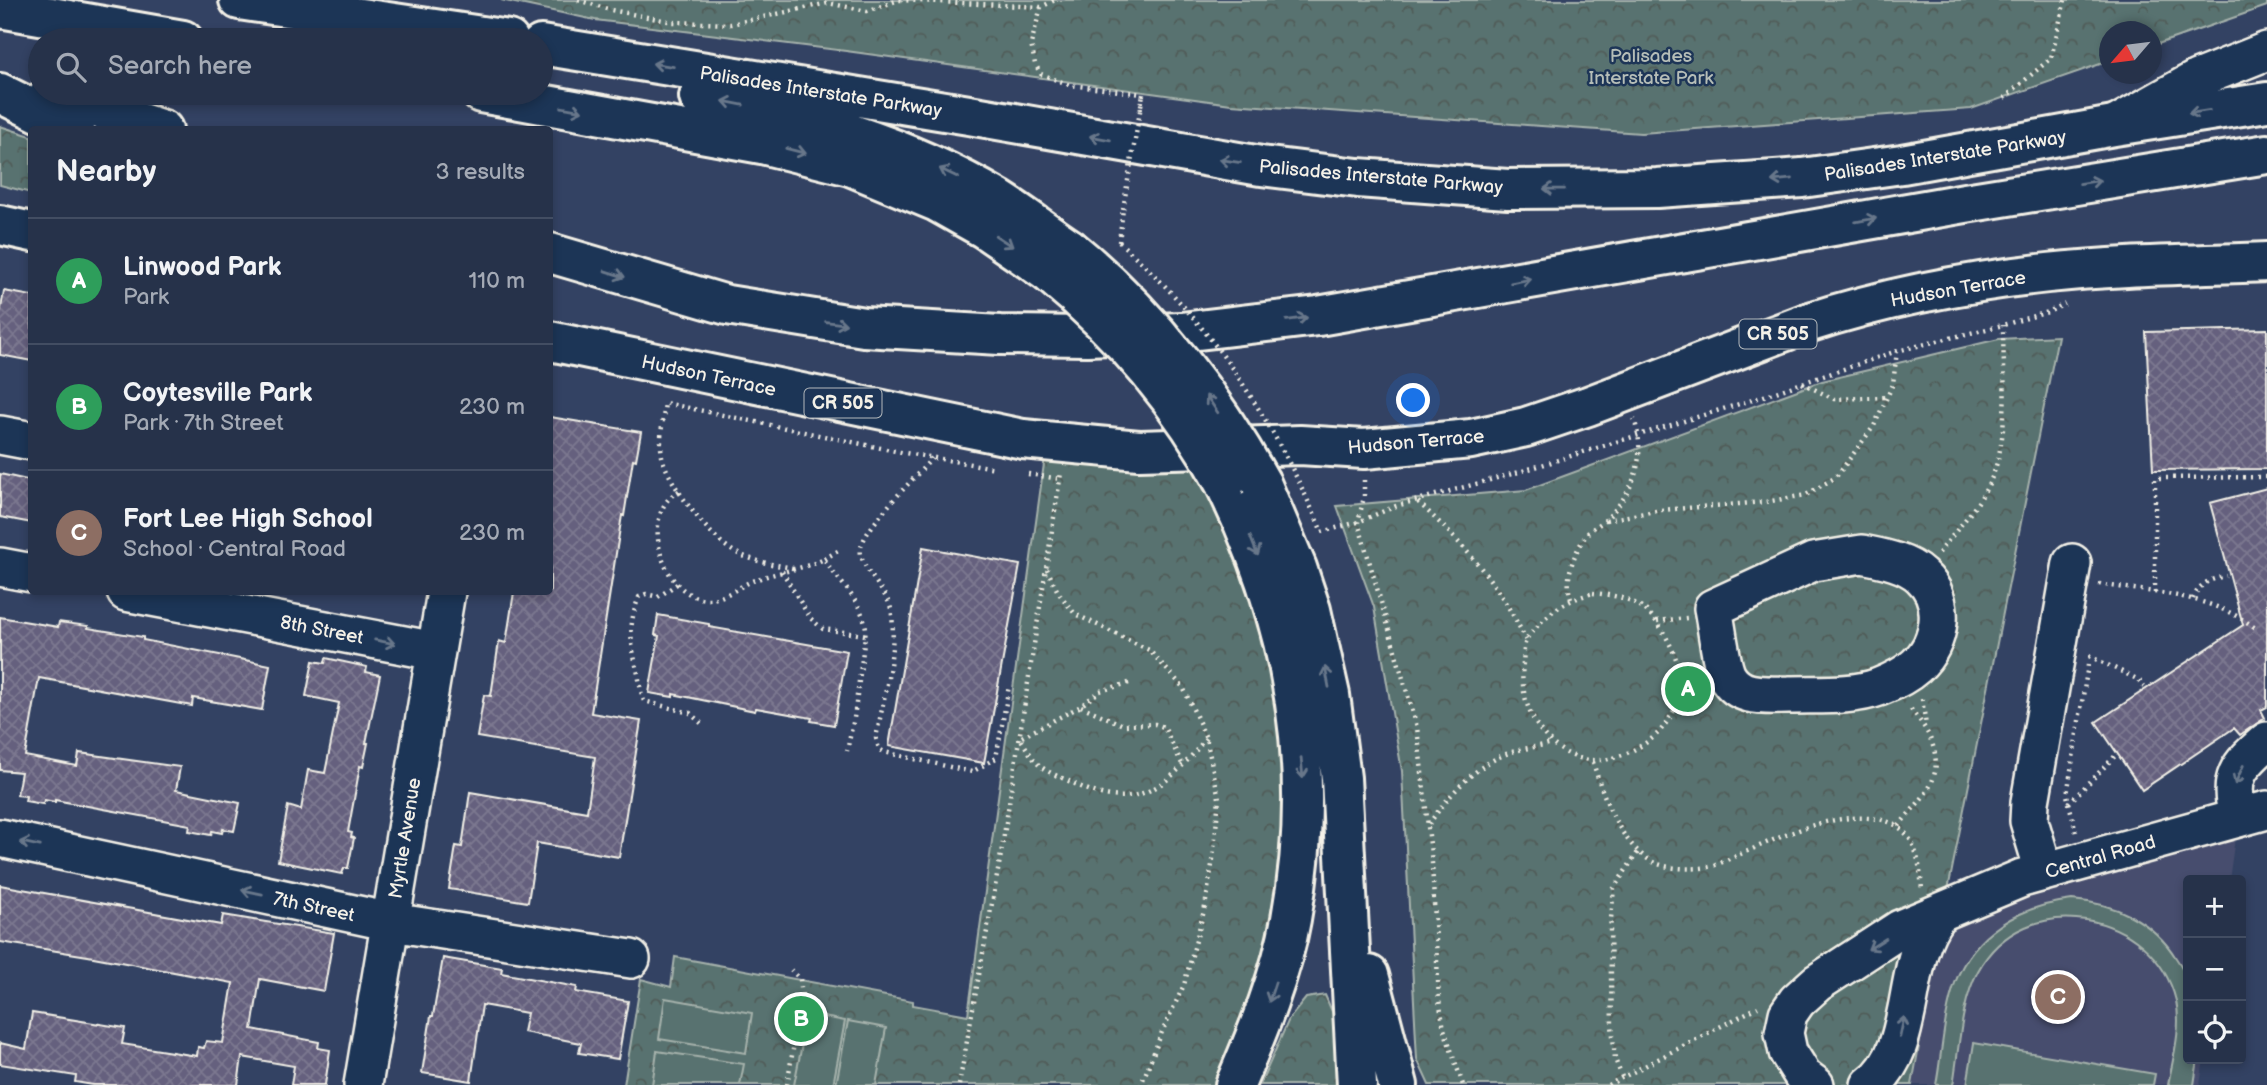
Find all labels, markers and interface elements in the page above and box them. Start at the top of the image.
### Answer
north arrow [2099,21,2162,84]
search box [28,28,553,105]
park label: Palisades Interstate Park [1588,45,1714,90]
icon: search [52,48,90,86]
text: Search here [108,51,252,82]
one-way arrow [652,58,675,71]
street label: Palisades Interstate Parkway [698,62,944,123]
one-way arrow [722,96,745,109]
one-way arrow [561,103,583,116]
one-way arrow [2189,106,2211,119]
street label: Palisades Interstate Parkway [1823,126,2068,187]
one-way arrow [1089,131,1111,144]
one-way arrow [784,145,807,158]
text: Nearby [56,154,156,190]
one-way arrow [1219,154,1242,167]
street label: Palisades Interstate Parkway [1258,155,1504,200]
text: 3 results [436,158,525,186]
one-way arrow [939,166,960,180]
one-way arrow [1771,174,1793,187]
one-way arrow [2078,175,2101,188]
one-way arrow [1543,182,1566,196]
one-way arrow [1854,213,1877,226]
one-way arrow [993,234,1013,248]
text: Linwood Park [123,252,281,283]
street label: Hudson Terrace [1889,266,2028,313]
text: A [72,267,86,295]
text: 110 m [468,267,525,295]
one-way arrow [603,268,625,281]
one-way arrow [1509,273,1532,287]
text: Park [123,283,169,311]
one-way arrow [1285,312,1308,325]
one-way arrow [824,317,847,330]
road number: CR 505 [1740,320,1816,348]
street label: Hudson Terrace [639,351,778,402]
text: Coytesville Park [123,378,312,409]
your location [1396,383,1430,417]
road number: CR 505 [804,388,882,418]
text: B [71,393,87,421]
text: 230 m [459,393,525,421]
one-way arrow [1205,395,1219,414]
text: Park · 7th Street [123,409,284,437]
street label: Hudson Terrace [1347,425,1485,460]
text: Fort Lee High School [123,504,373,535]
text: C [71,519,87,547]
text: 230 m [459,519,525,547]
text: School · Central Road [123,535,346,563]
one-way arrow [1248,535,1261,557]
street label: 8th Street [278,611,365,650]
one-way arrow [373,635,396,649]
pin: A [1665,663,1711,715]
one-way arrow [1319,667,1333,689]
one-way arrow [1296,756,1309,778]
one-way arrow [2232,764,2245,785]
street label: Myrtle Avenue [385,776,426,900]
street label: Central Road [2043,831,2158,884]
one-way arrow [19,837,42,851]
map controls [2183,875,2246,1064]
button: + [2183,875,2246,938]
one-way arrow [241,885,264,899]
street label: 7th Street [271,888,357,927]
one-way arrow [1867,937,1887,951]
button: − [2183,938,2246,1001]
pin: C [2035,971,2081,1023]
one-way arrow [1265,980,1277,1002]
pin: B [778,993,824,1045]
button: locate [2183,1001,2246,1064]
one-way arrow [1895,1016,1909,1039]

